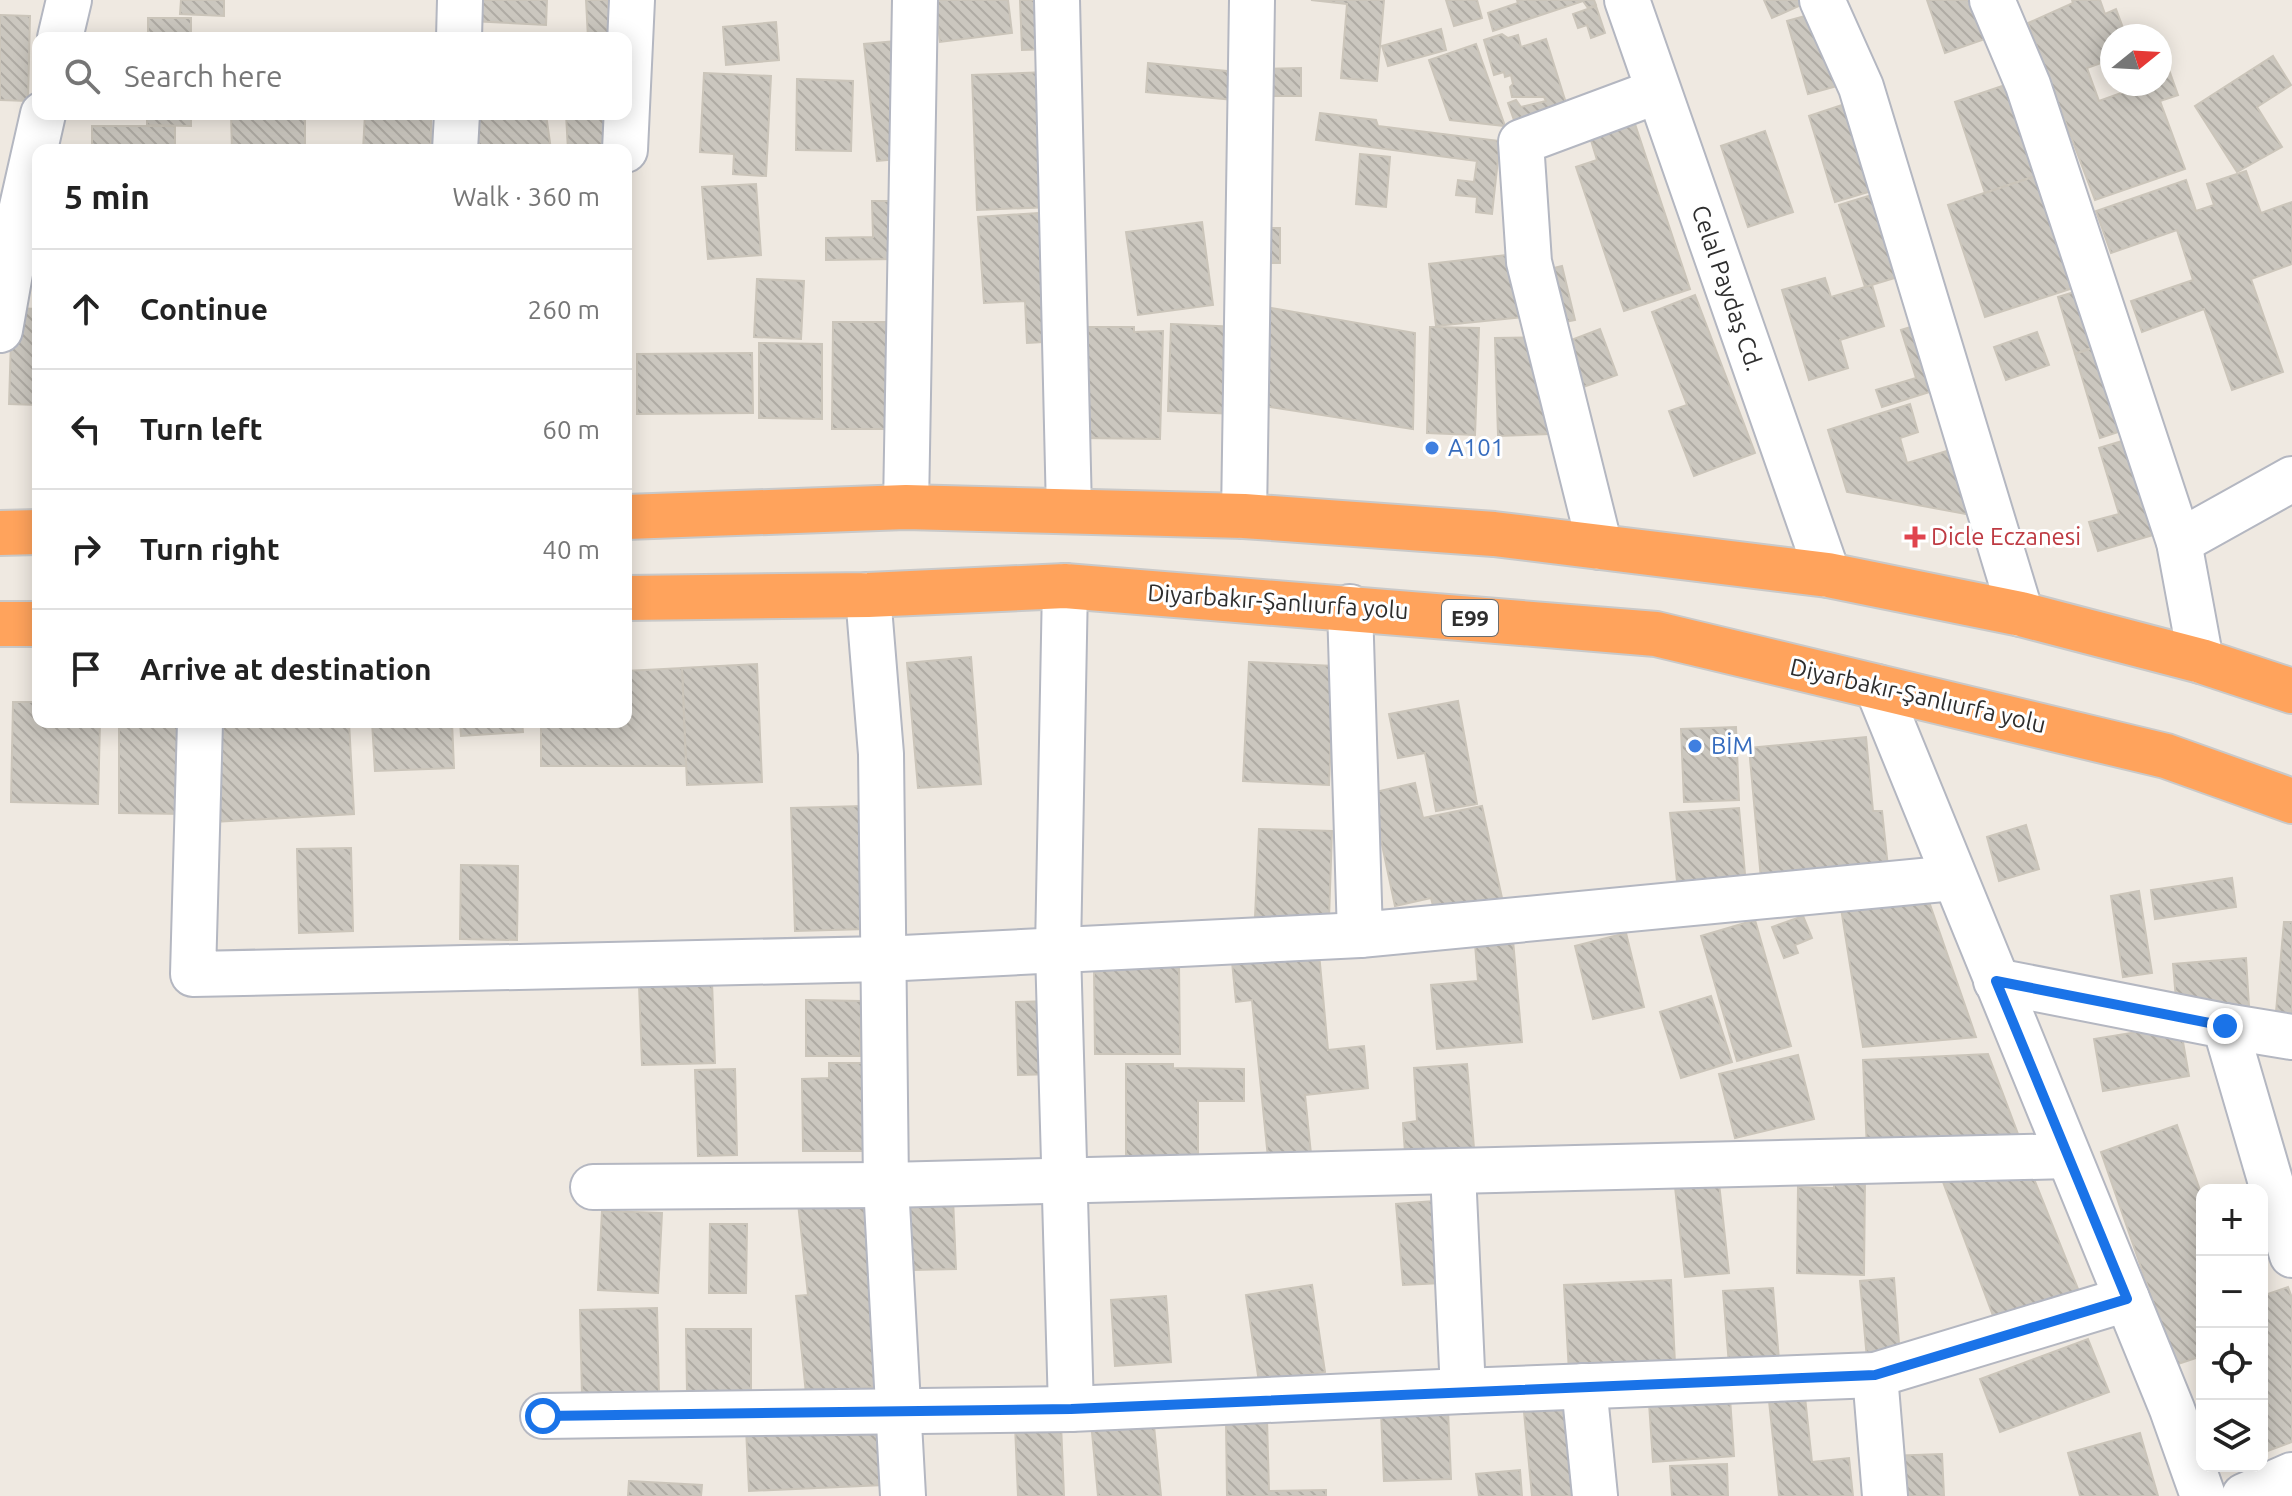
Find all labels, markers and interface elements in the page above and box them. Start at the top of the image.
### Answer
north arrow [2100,24,2172,96]
search box [32,32,632,120]
icon: search [60,54,104,98]
text: Search here [124,59,283,93]
text: 5 min [64,177,150,215]
text: Walk · 360 m [452,182,600,211]
street label: Celal Paydaş Cd. [1687,202,1768,374]
icon: ahead [64,287,108,331]
text: Continue [140,292,268,326]
text: 260 m [528,295,600,324]
icon: left [64,407,108,451]
text: Turn left [140,412,262,446]
text: 60 m [542,415,600,444]
place label: A101 [1448,434,1504,461]
marker: A101 [1423,439,1441,457]
place label: Dicle Eczanesi [1931,523,2081,550]
icon: right [64,527,108,571]
marker: Dicle Eczanesi [1906,528,1924,546]
text: Turn right [140,532,280,566]
text: 40 m [542,535,600,564]
street label: Diyarbakır-Şanlıurfa yolu [1147,579,1409,624]
road number: E99 [1442,600,1498,636]
icon: arrive [64,647,108,691]
text: Arrive at destination [140,652,432,686]
street label: Diyarbakır-Şanlıurfa yolu [1788,653,2049,738]
place label: BİM [1711,732,1753,759]
marker: BİM [1686,737,1704,755]
route end [2207,1008,2243,1044]
map controls [2196,1184,2268,1472]
button: + [2196,1184,2268,1256]
button: − [2196,1256,2268,1328]
button: locate [2196,1328,2268,1400]
route start [525,1398,561,1434]
button: layers [2196,1400,2268,1472]

